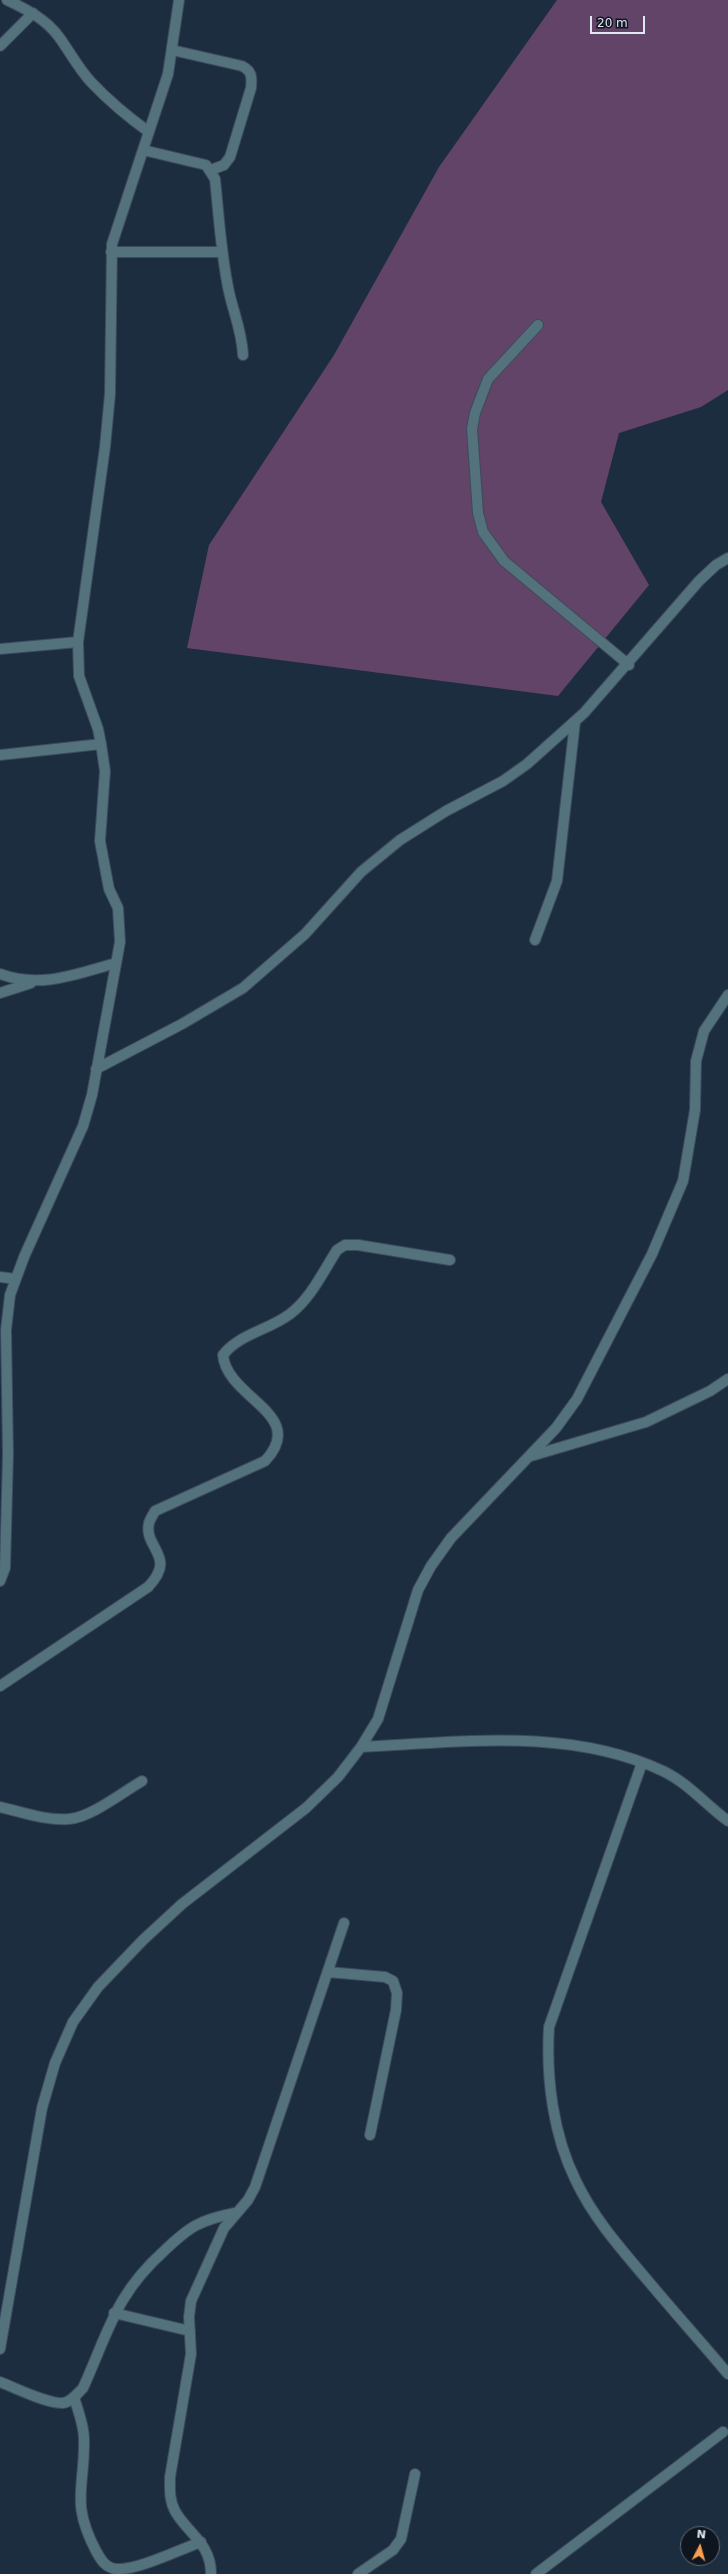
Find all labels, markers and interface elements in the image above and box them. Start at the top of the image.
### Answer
scale bar [592,8,647,34]
text: 20 m [597,16,628,30]
north arrow [680,2526,720,2566]
text: N [696,2528,706,2542]

